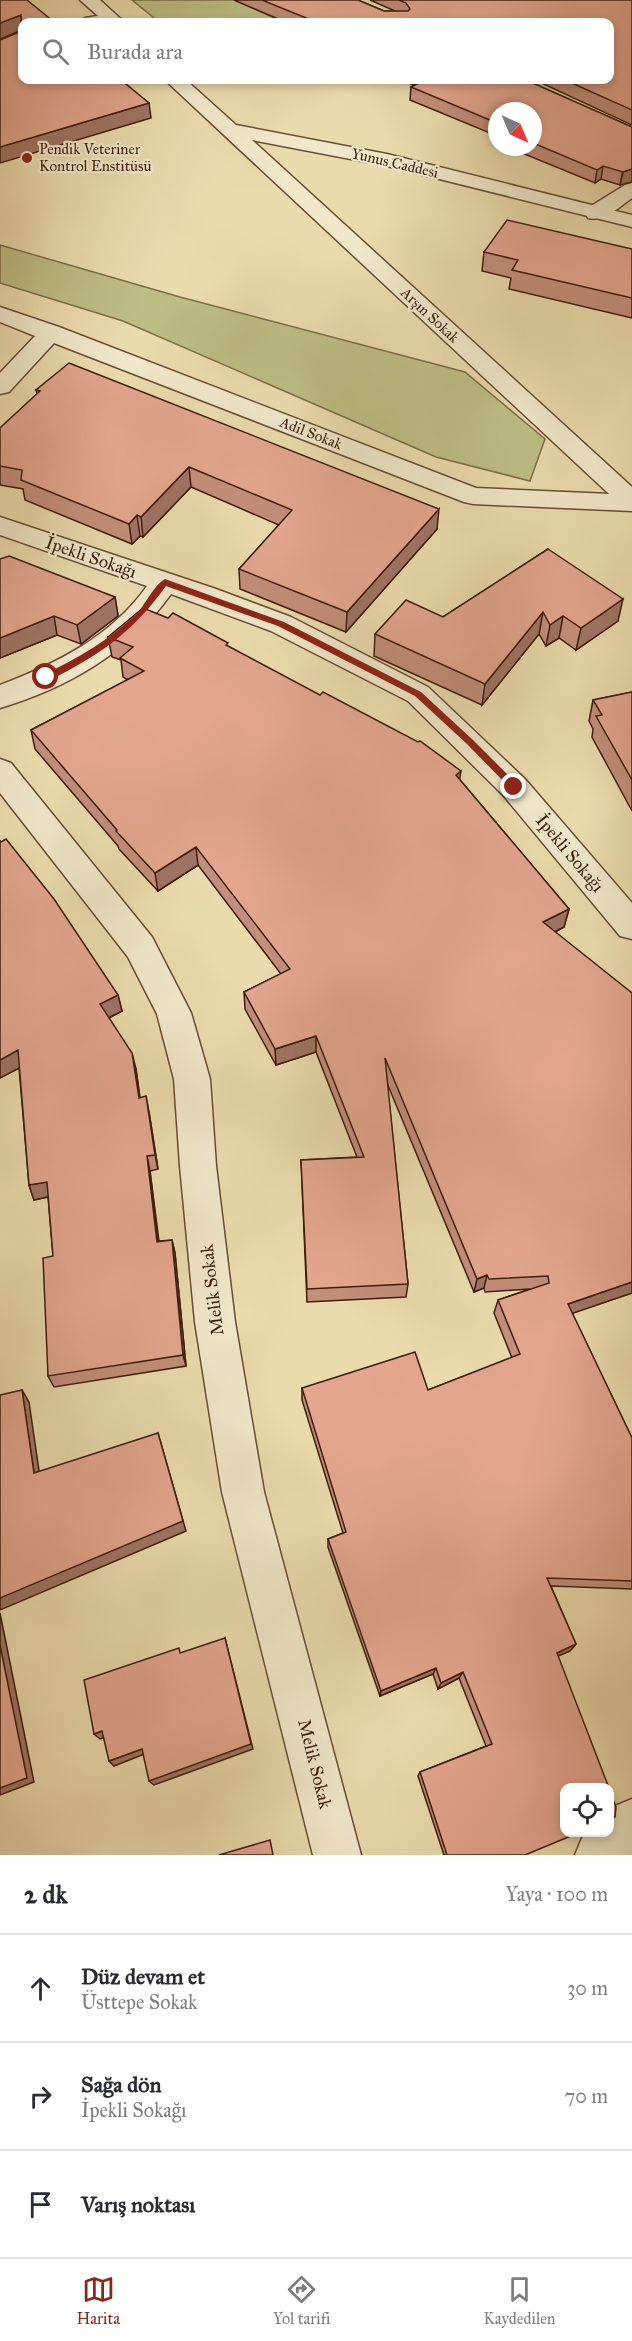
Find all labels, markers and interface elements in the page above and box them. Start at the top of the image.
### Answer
search box [18,18,614,84]
icon: search [39,35,72,68]
text: Burada ara [87,38,183,65]
north arrow [488,102,542,156]
place label: Pendik Veteriner Kontrol Enstitüsü [39,140,151,175]
street label: Yunus Caddesi [350,144,440,182]
marker: Pendik Veteriner Kontrol Enstitüsü [20,151,34,165]
street label: Arşın Sokak [396,283,463,347]
street label: Adil Sokak [276,413,345,453]
street label: İpekli Sokağı [42,530,140,584]
route start [32,663,58,689]
route end [500,773,526,799]
street label: İpekli Sokağı [530,809,610,897]
street label: Melik Sokak [195,1243,229,1337]
street label: Melik Sokak [293,1717,337,1812]
map controls [560,1783,614,1837]
button: locate [560,1783,614,1837]
text: 2 dk [24,1878,68,1910]
text: Yaya · 100 m [505,1882,608,1906]
text: Düz devam et [81,1963,205,1990]
icon: ahead [24,1972,57,2005]
text: 30 m [567,1976,608,2000]
text: Üsttepe Sokak [81,1990,197,2014]
text: Sağa dön [81,2071,161,2098]
icon: right [24,2080,57,2113]
text: 70 m [565,2084,608,2108]
text: İpekli Sokağı [81,2098,187,2122]
icon: arrive [24,2188,57,2221]
text: Varış noktası [81,2191,195,2218]
tab: Harita [77,2273,120,2328]
tab: Yol tarifi [273,2273,330,2328]
tab: Kaydedilen [483,2273,555,2328]

